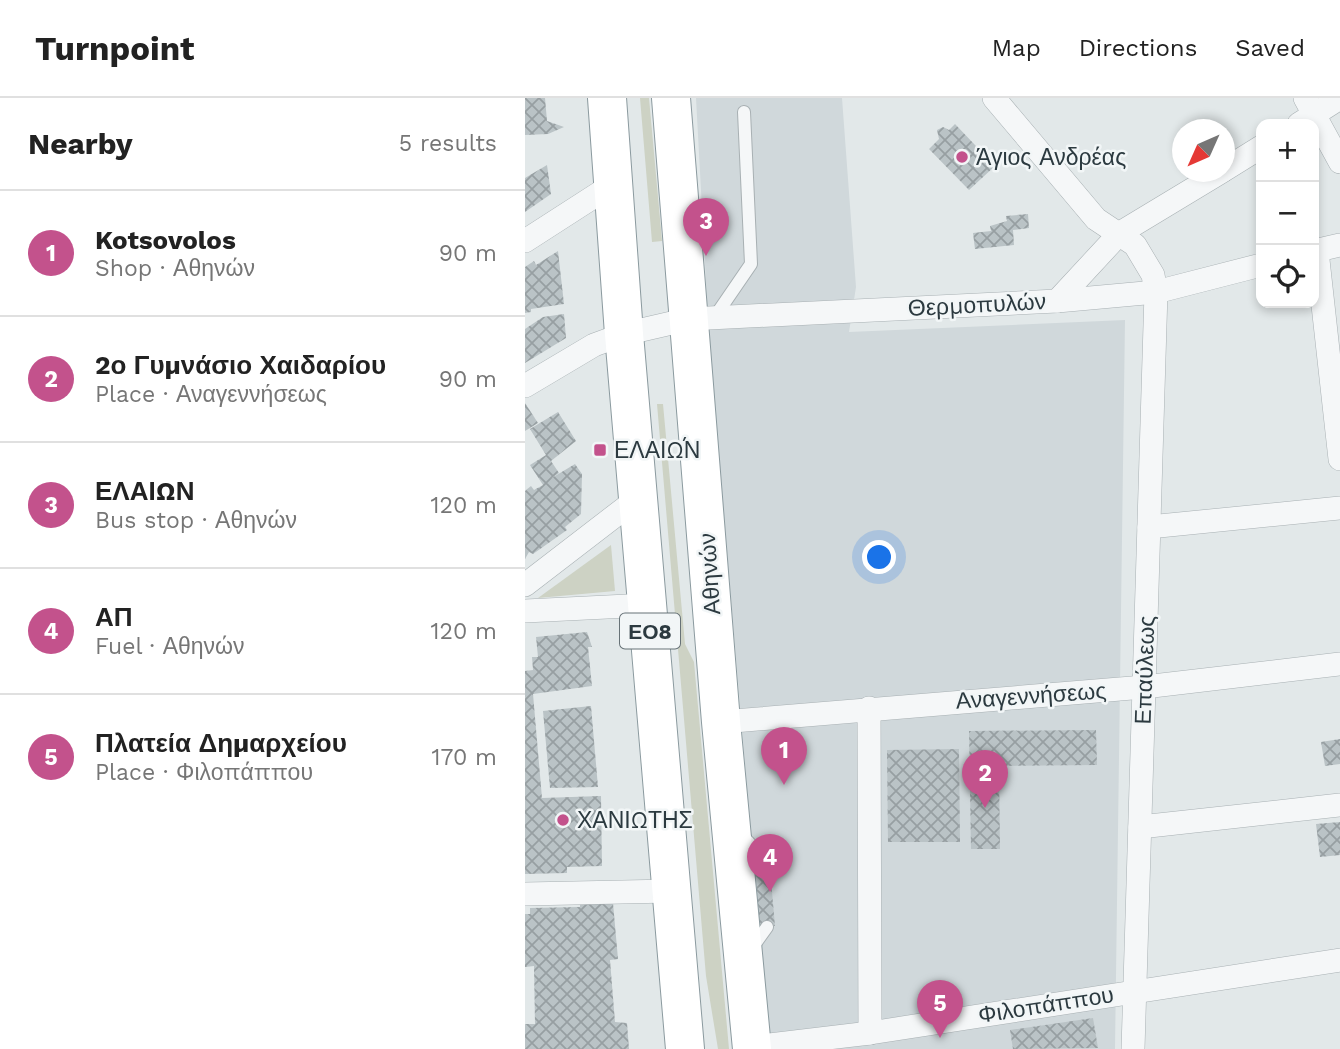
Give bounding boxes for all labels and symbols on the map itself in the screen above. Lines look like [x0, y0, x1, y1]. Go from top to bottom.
north arrow [1172, 119, 1235, 182]
place label: Άγιος Ανδρέας [976, 144, 1126, 171]
marker: Άγιος Ανδρέας [954, 149, 970, 165]
pin: 3 [683, 198, 729, 256]
street label: Θερμοπυλών [907, 288, 1047, 322]
place label: ΕΛΑΙΏΝ [614, 437, 700, 464]
marker: ΕΛΑΙΏΝ [592, 442, 608, 458]
street label: Αθηνών [694, 532, 726, 616]
your location [862, 540, 896, 574]
road number: ΕΟ8 [620, 614, 680, 648]
street label: Επαύλεως [1130, 615, 1160, 725]
street label: Αναγεννήσεως [955, 677, 1107, 715]
pin: 1 [761, 727, 807, 785]
pin: 2 [962, 750, 1008, 808]
place label: ΧΑΝΙΩΤΗΣ [577, 807, 693, 834]
marker: ΧΑΝΙΩΤΗΣ [555, 812, 571, 828]
pin: 4 [747, 834, 793, 892]
pin: 5 [917, 980, 963, 1038]
street label: Φιλοπάππου [976, 981, 1116, 1029]

